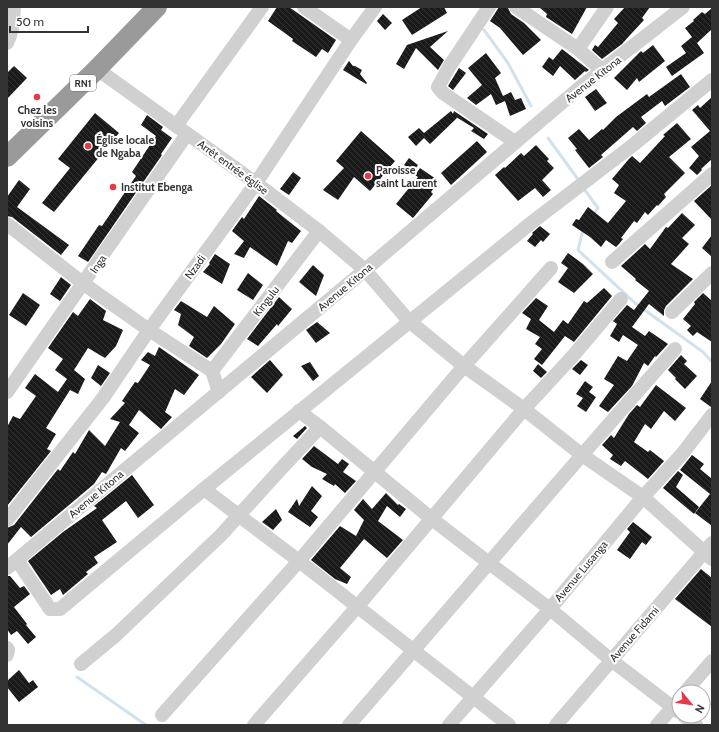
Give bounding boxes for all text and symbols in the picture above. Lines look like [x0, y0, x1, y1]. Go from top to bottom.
scale bar [10, 8, 88, 34]
text: 50 m [16, 14, 44, 29]
street label: Avenue Kitona [562, 52, 624, 105]
road number: RN1 [70, 75, 96, 91]
marker: Chez les voisins [32, 92, 42, 102]
place label: Chez les voisins [17, 103, 57, 130]
place label: Église locale de Ngaba [96, 133, 154, 160]
street label: Arrêt entrée église [195, 137, 271, 198]
marker: Église locale de Ngaba [83, 141, 93, 151]
place label: Paroisse saint Laurent [376, 163, 437, 190]
marker: Paroisse saint Laurent [363, 171, 373, 181]
place label: Institut Ebenga [121, 180, 193, 194]
marker: Institut Ebenga [108, 182, 118, 192]
street label: Inga [87, 251, 110, 276]
street label: Nzadi [182, 252, 208, 282]
street label: Avenue Kitona [315, 260, 376, 314]
street label: Kingulu [250, 283, 282, 319]
street label: Avenue Kitona [66, 467, 127, 521]
street label: Avenue Lusanga [551, 537, 611, 604]
street label: Avenue Fidami [606, 603, 662, 665]
north arrow [671, 684, 711, 724]
text: N [692, 702, 708, 716]

